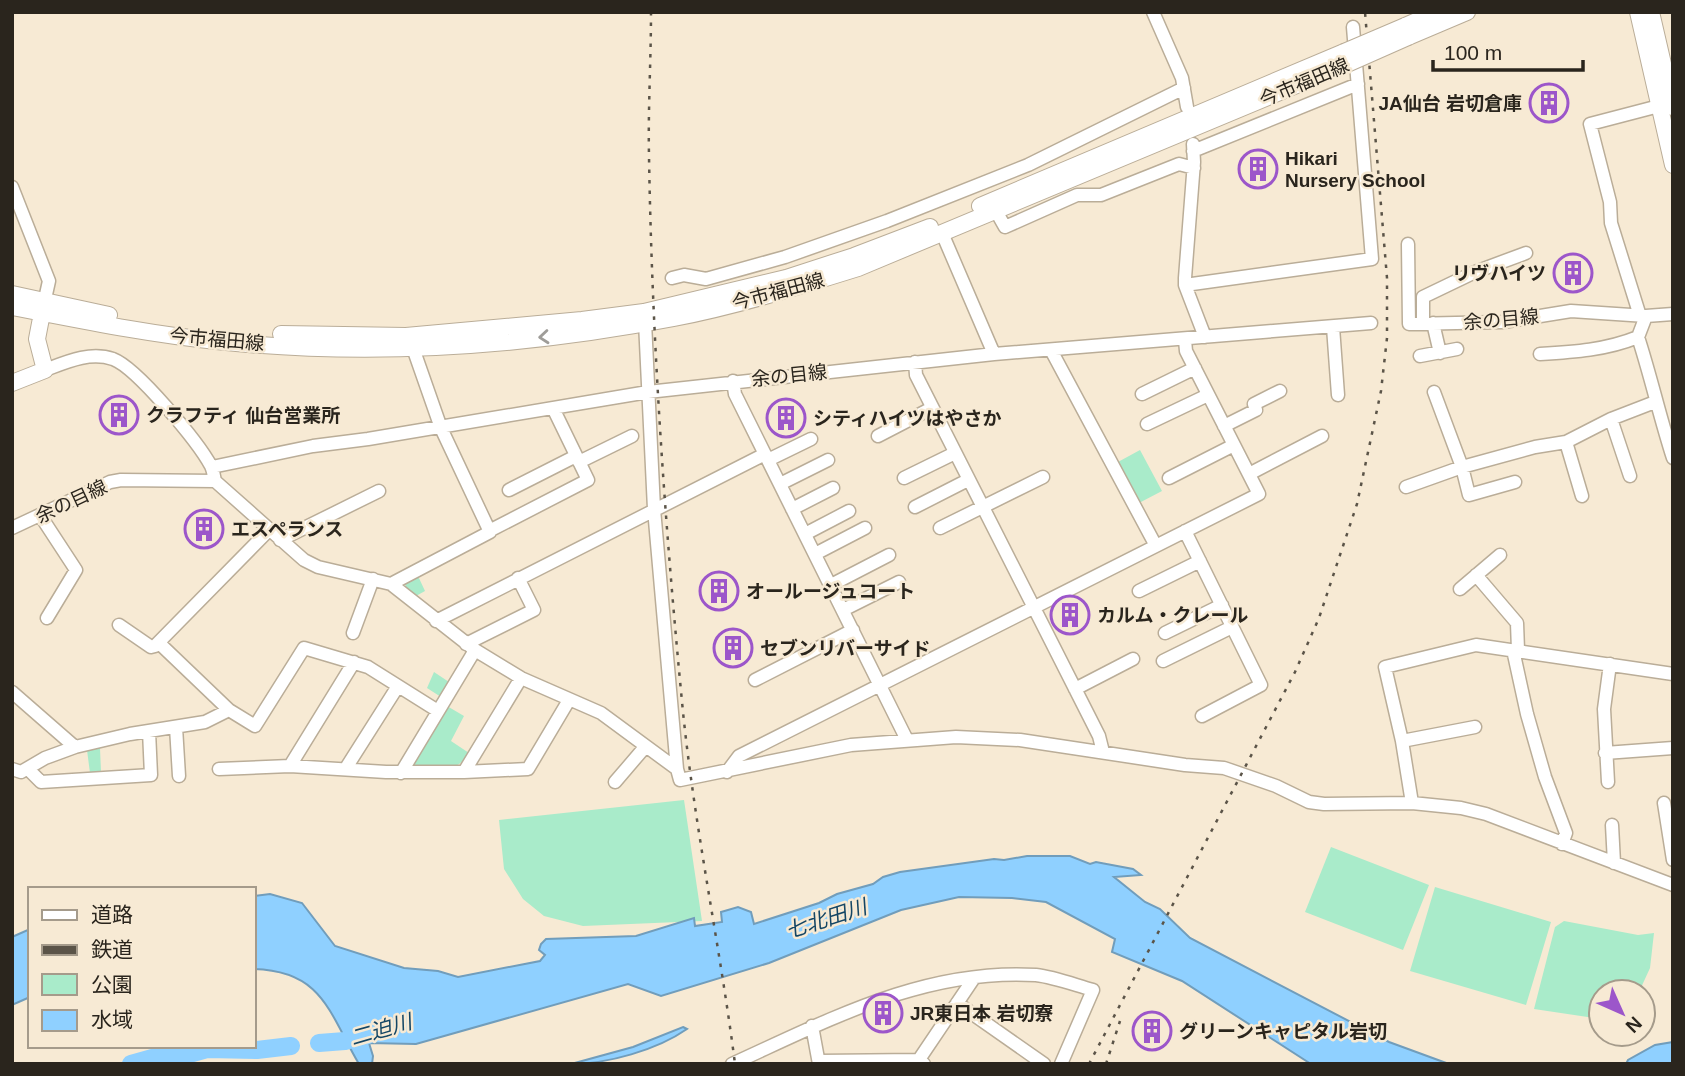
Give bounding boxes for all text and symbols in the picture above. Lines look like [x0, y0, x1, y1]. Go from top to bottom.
scale bar [1433, 28, 1584, 72]
text: 100 m [1444, 41, 1502, 64]
street label: 今市福田線 [1256, 54, 1352, 111]
building icon: JA仙台 岩切倉庫 [1528, 82, 1570, 124]
place label: JA仙台 岩切倉庫 [1378, 93, 1522, 114]
building icon: Hikari Nursery School [1237, 148, 1279, 190]
place label: Hikari Nursery School [1285, 148, 1425, 191]
building icon: リヴハイツ [1552, 252, 1594, 294]
place label: リヴハイツ [1451, 263, 1546, 284]
street label: 今市福田線 [730, 269, 827, 314]
street label: 余の目線 [1462, 306, 1540, 333]
street label: 今市福田線 [169, 325, 265, 354]
one-way arrow [539, 329, 550, 344]
street label: 余の目線 [750, 361, 828, 390]
building icon: クラフティ 仙台営業所 [98, 394, 140, 436]
building icon: シティハイツはやさか [765, 397, 807, 439]
place label: クラフティ 仙台営業所 [146, 405, 340, 426]
place label: シティハイツはやさか [813, 408, 1001, 429]
street label: 余の目線 [32, 476, 110, 527]
building icon: エスペランス [183, 508, 225, 550]
place label: エスペランス [231, 519, 343, 540]
building icon: オールージュコート [698, 570, 740, 612]
place label: オールージュコート [746, 581, 915, 602]
building icon: カルム・クレール [1049, 594, 1091, 636]
place label: カルム・クレール [1097, 605, 1249, 626]
building icon: セブンリバーサイド [712, 627, 754, 669]
place label: セブンリバーサイド [760, 638, 931, 659]
legend [28, 887, 256, 1048]
water label: 七北田川 [782, 894, 871, 942]
text: 道路 [91, 903, 133, 926]
text: 鉄道 [91, 938, 133, 961]
text: 公園 [91, 973, 133, 996]
north arrow [1587, 978, 1657, 1048]
building icon: JR東日本 岩切寮 [862, 992, 904, 1034]
place label: JR東日本 岩切寮 [910, 1003, 1054, 1024]
text: 水域 [91, 1008, 133, 1031]
water label: 二迫川 [347, 1009, 416, 1049]
building icon: グリーンキャピタル岩切 [1131, 1010, 1173, 1052]
text: N [1621, 1012, 1646, 1037]
place label: グリーンキャピタル岩切 [1179, 1021, 1387, 1042]

